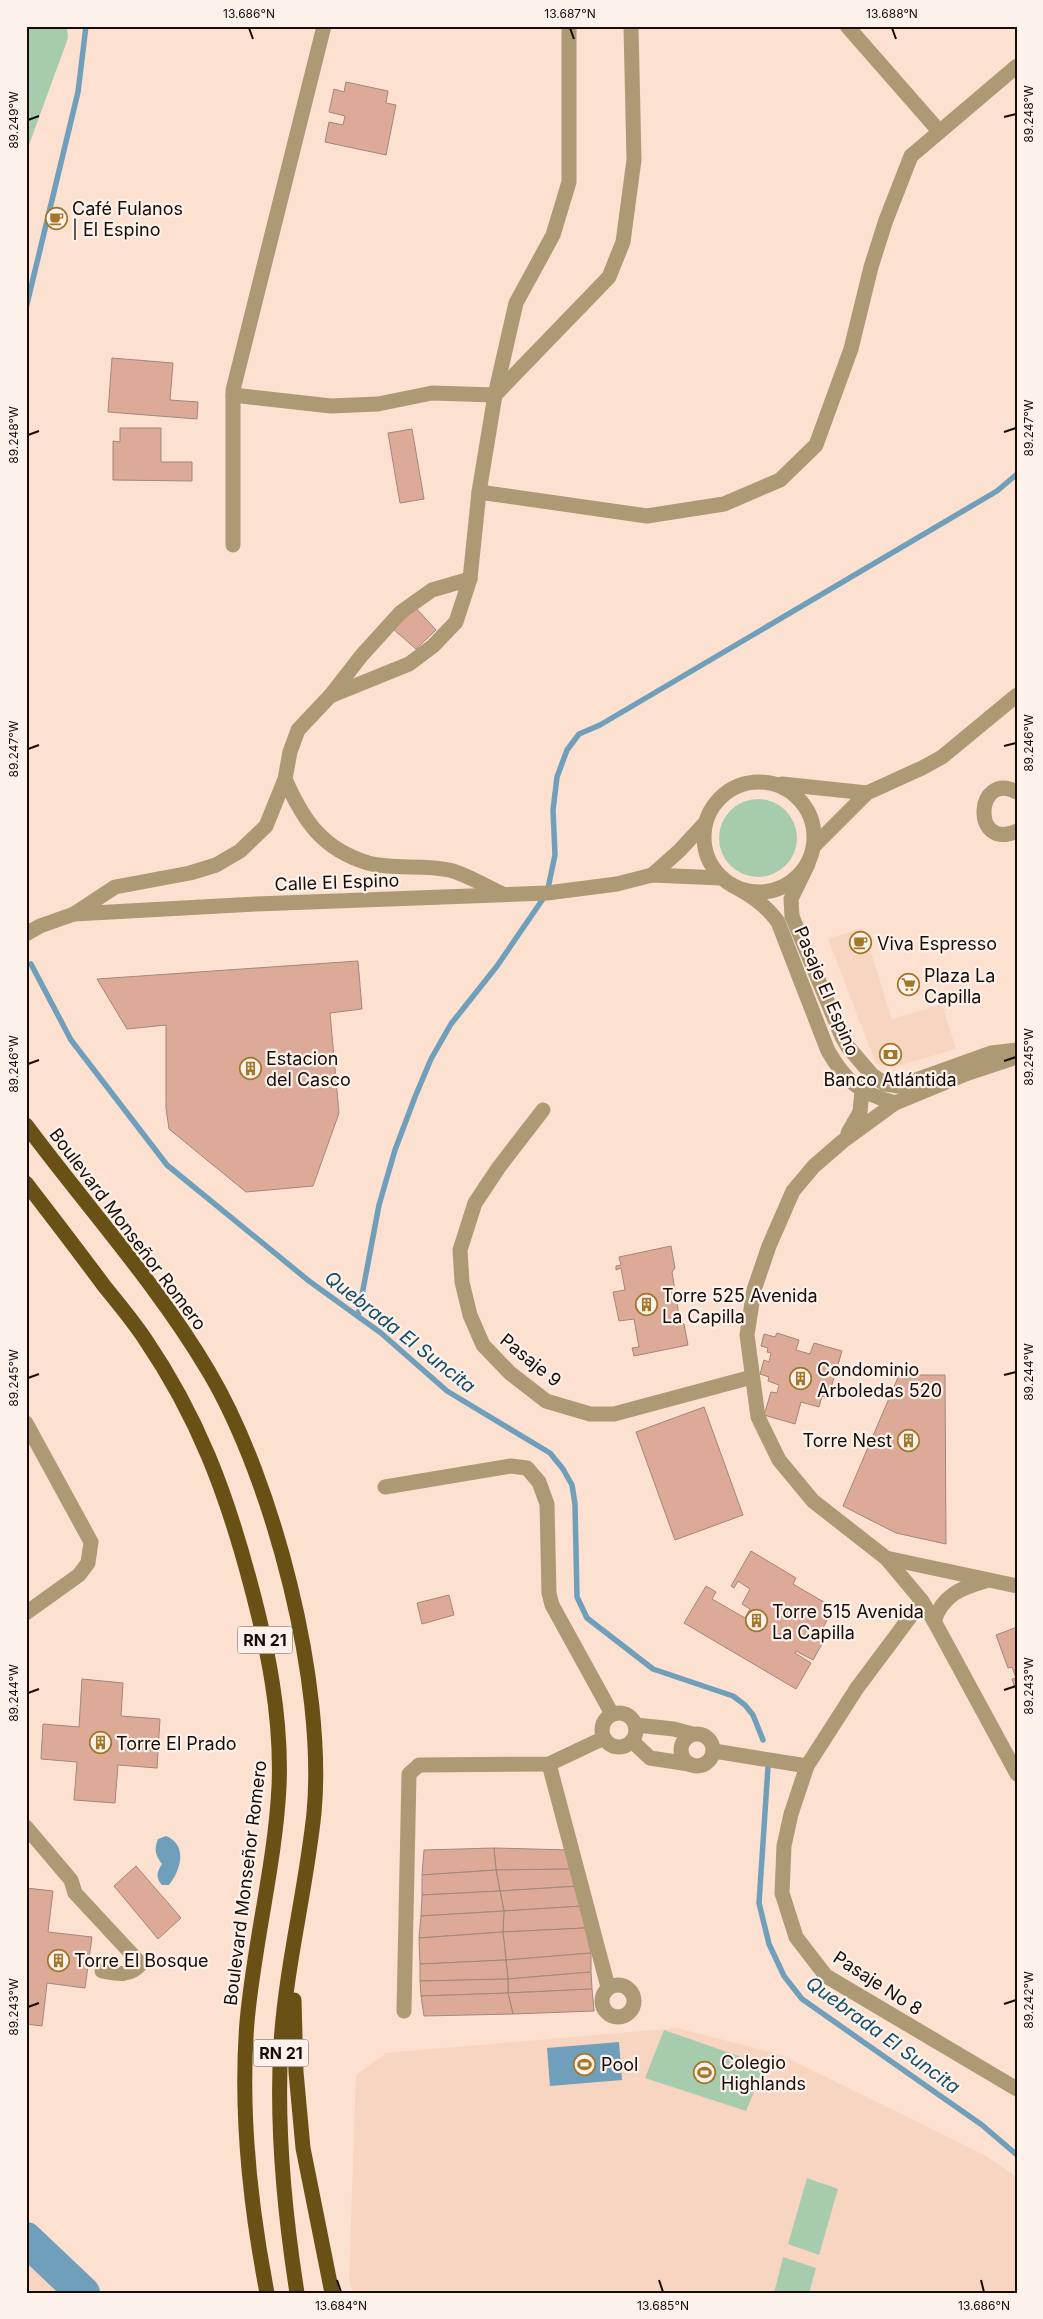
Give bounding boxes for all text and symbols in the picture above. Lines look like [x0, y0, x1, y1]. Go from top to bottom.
text: 13.686°N [223, 6, 275, 21]
text: 13.687°N [544, 6, 596, 21]
text: 13.688°N [866, 6, 918, 21]
text: 89.248°W [1021, 85, 1036, 143]
text: 89.249°W [6, 91, 21, 149]
place label: Café Fulanos | El Espino [72, 198, 183, 240]
cafe icon: Café Fulanos | El Espino [44, 206, 68, 230]
text: 89.247°W [1021, 399, 1036, 456]
text: 89.248°W [6, 406, 21, 464]
text: 89.246°W [1021, 714, 1036, 772]
text: 89.247°W [6, 720, 21, 777]
street label: Calle El Espino [274, 869, 400, 895]
street label: Pasaje El Espino [790, 923, 864, 1059]
cafe icon: Viva Espresso [849, 931, 873, 955]
place label: Viva Espresso [877, 933, 997, 954]
place label: Plaza La Capilla [924, 965, 995, 1007]
supermarket icon: Plaza La Capilla [896, 973, 920, 997]
text: 89.245°W [1021, 1028, 1036, 1086]
text: 89.246°W [6, 1035, 21, 1093]
bank icon: Banco Atlántida [878, 1042, 902, 1066]
place label: Estacion del Casco [266, 1048, 351, 1090]
building icon: Estacion del Casco [238, 1056, 262, 1080]
place label: Banco Atlántida [823, 1069, 957, 1090]
street label: Boulevard Monseñor Romero [45, 1124, 211, 1334]
water label: Quebrada El Suncita [320, 1266, 480, 1398]
place label: Torre 525 Avenida La Capilla [662, 1285, 818, 1327]
building icon: Torre 525 Avenida La Capilla [634, 1293, 658, 1317]
street label: Pasaje 9 [496, 1329, 566, 1391]
text: 89.244°W [1021, 1343, 1036, 1401]
text: 89.245°W [6, 1349, 21, 1407]
place label: Condominio Arboledas 520 [817, 1359, 942, 1401]
building icon: Condominio Arboledas 520 [789, 1367, 813, 1391]
building icon: Torre Nest [896, 1428, 920, 1452]
place label: Torre Nest [802, 1430, 892, 1451]
place label: Torre 515 Avenida La Capilla [772, 1601, 924, 1643]
building icon: Torre 515 Avenida La Capilla [744, 1609, 768, 1633]
road number: RN 21 [238, 1626, 292, 1654]
text: 89.243°W [1021, 1657, 1036, 1715]
text: 89.244°W [6, 1664, 21, 1722]
building icon: Torre El Prado [88, 1731, 112, 1755]
place label: Torre El Prado [116, 1733, 237, 1754]
street label: Boulevard Monseñor Romero [220, 1759, 270, 2007]
street label: Pasaje No 8 [830, 1947, 926, 2019]
building icon: Torre El Bosque [46, 1948, 70, 1972]
place label: Torre El Bosque [74, 1950, 209, 1971]
water label: Quebrada El Suncita [802, 1971, 965, 2099]
text: 89.242°W [1021, 1971, 1036, 2029]
text: 89.243°W [6, 1978, 21, 2036]
road number: RN 21 [254, 2040, 308, 2066]
sports icon: Pool [573, 2052, 597, 2076]
place label: Colegio Highlands [721, 2052, 806, 2094]
place label: Pool [601, 2054, 638, 2075]
sports icon: Colegio Highlands [693, 2060, 717, 2084]
text: 13.684°N [315, 2298, 367, 2313]
text: 13.685°N [637, 2298, 689, 2313]
text: 13.686°N [958, 2298, 1010, 2313]

